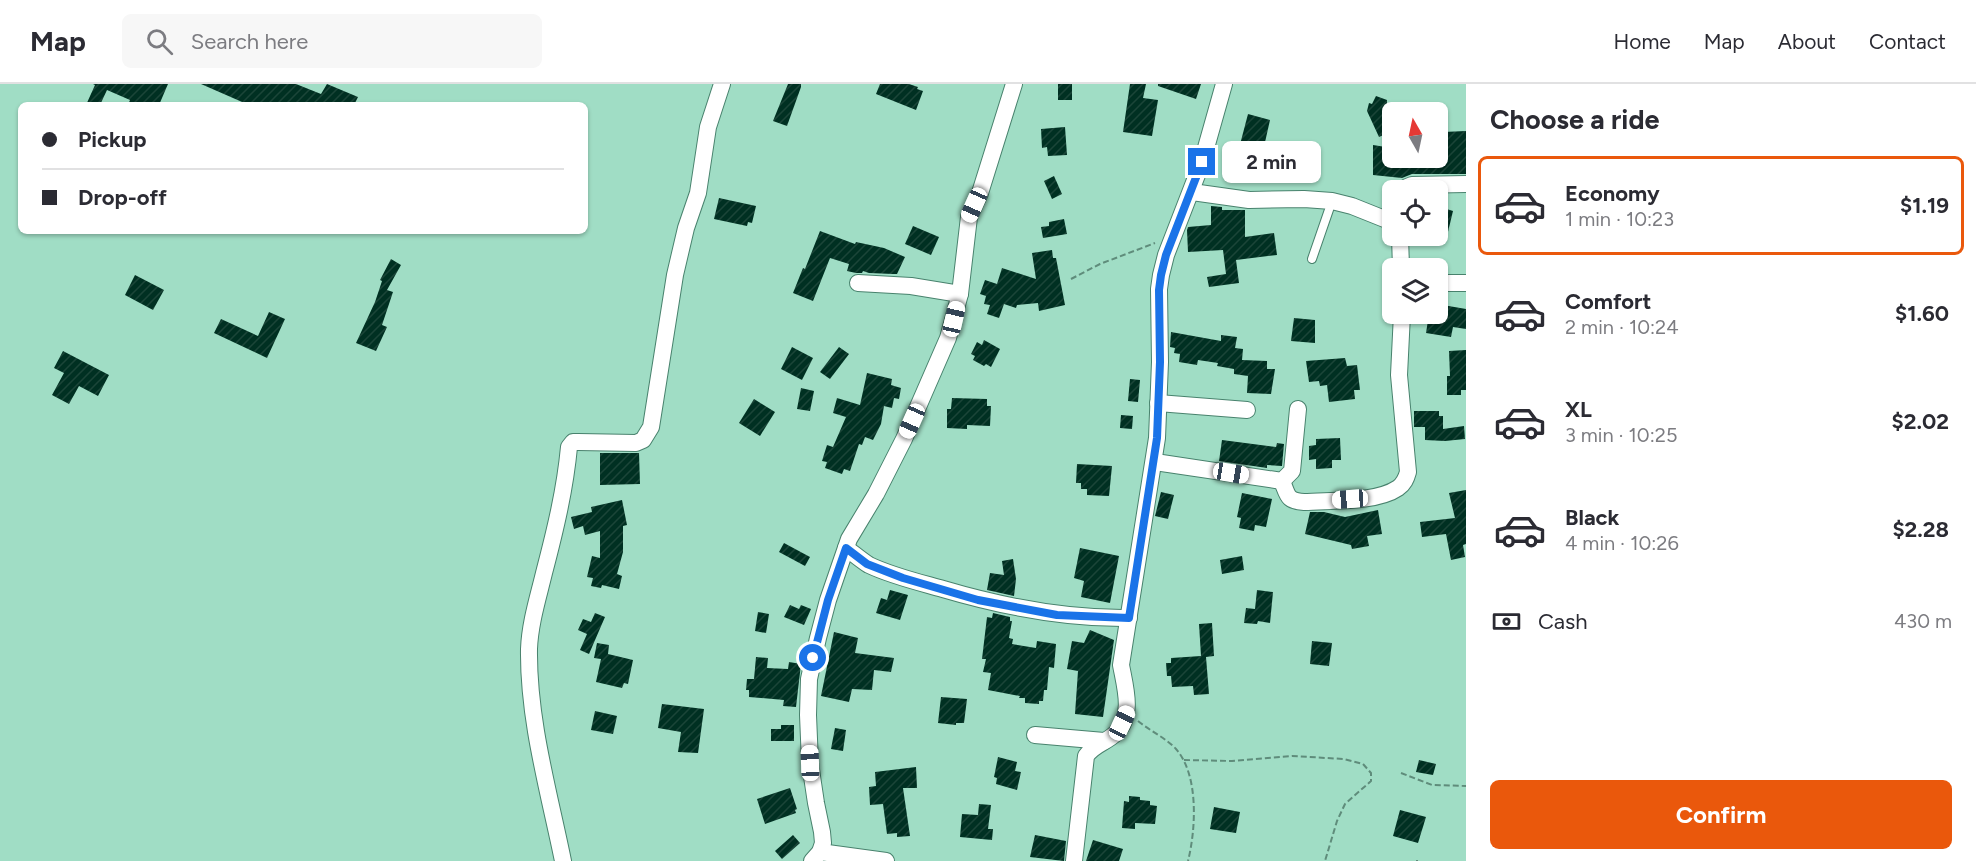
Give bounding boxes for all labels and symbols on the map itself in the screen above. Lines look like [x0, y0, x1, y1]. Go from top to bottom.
north arrow [1382, 102, 1448, 168]
callout: 2 min [1223, 141, 1322, 183]
route end [1188, 148, 1215, 175]
car [958, 185, 990, 225]
car [941, 299, 967, 339]
car [896, 401, 928, 441]
car [1212, 461, 1250, 485]
car [1331, 489, 1369, 509]
route start [799, 644, 826, 671]
car [1106, 703, 1138, 743]
car [800, 745, 820, 781]

